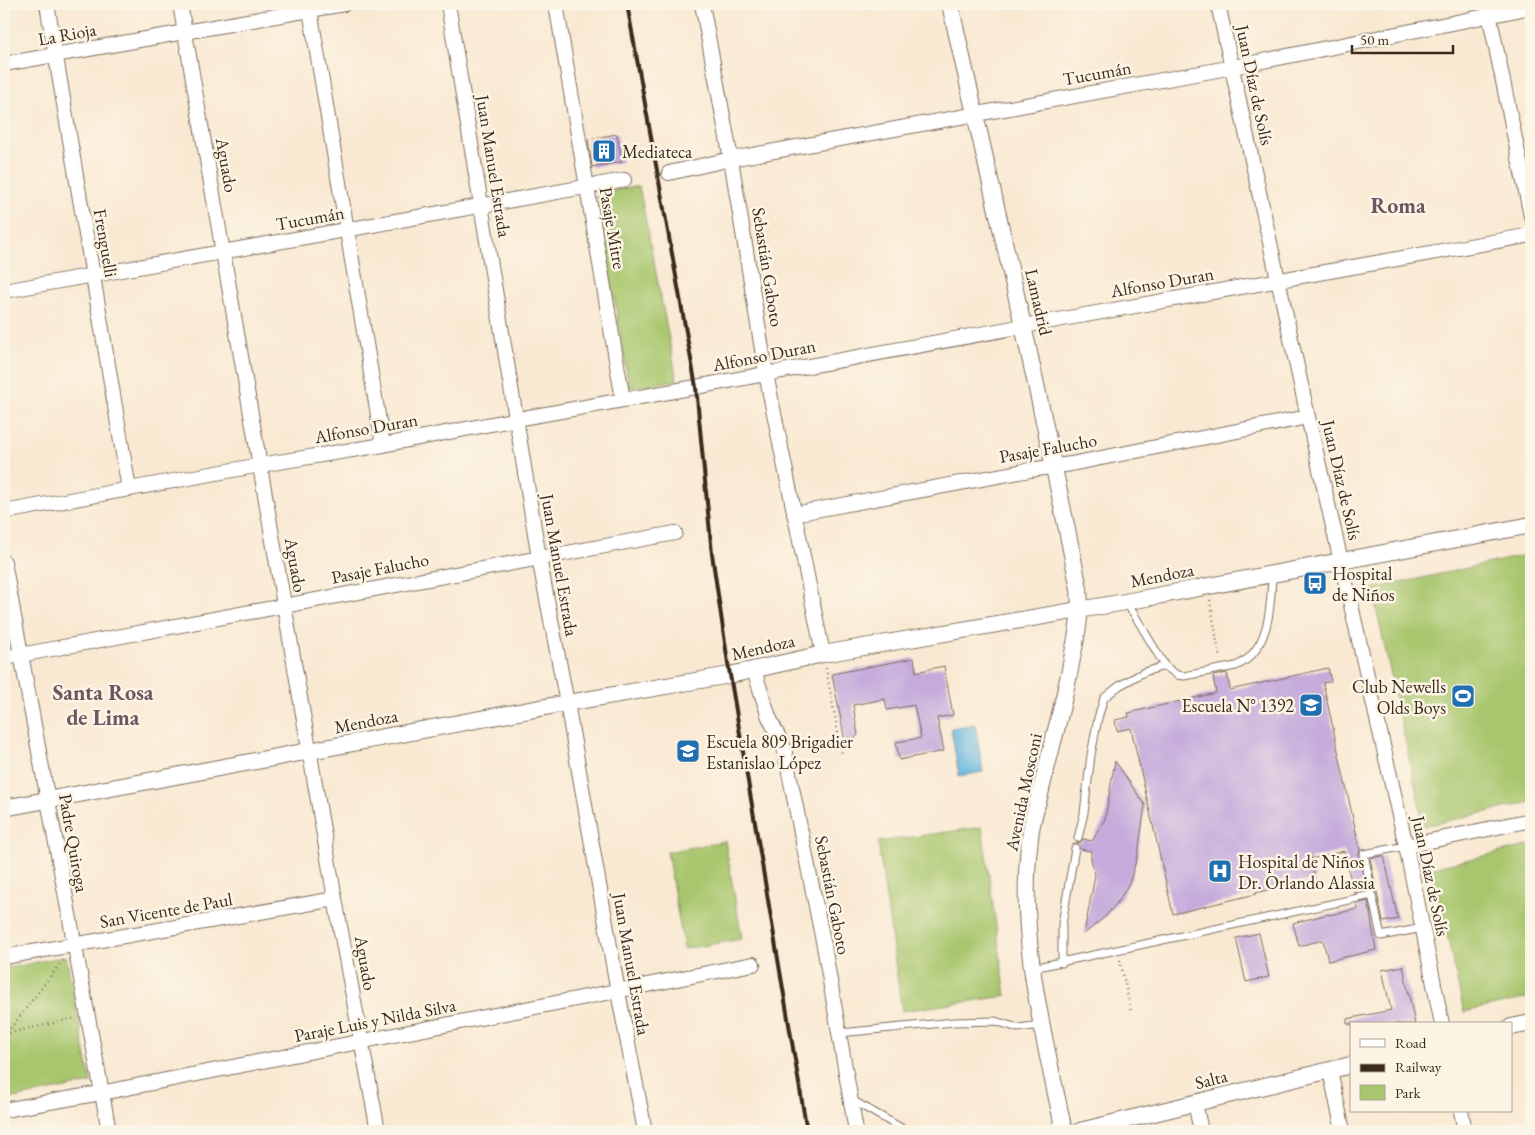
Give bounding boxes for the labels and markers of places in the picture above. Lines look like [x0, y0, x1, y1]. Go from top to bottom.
building icon: Mediateca [591, 138, 617, 164]
place label: Mediateca [622, 140, 693, 163]
place label: Hospital de Niños [1332, 562, 1395, 606]
bus stop icon: Hospital de Niños [1302, 570, 1328, 596]
place label: Club Newells Olds Boys [1352, 675, 1446, 719]
sports icon: Club Newells Olds Boys [1450, 683, 1476, 709]
school or university icon: Escuela N° 1392 [1298, 692, 1324, 718]
place label: Escuela N° 1392 [1181, 694, 1294, 717]
place label: Escuela 809 Brigadier Estanislao López [706, 730, 853, 774]
school or university icon: Escuela 809 Brigadier Estanislao López [675, 738, 701, 764]
place label: Hospital de Niños Dr. Orlando Alassia [1238, 850, 1376, 894]
hospital icon: Hospital de Niños Dr. Orlando Alassia [1207, 858, 1233, 884]

